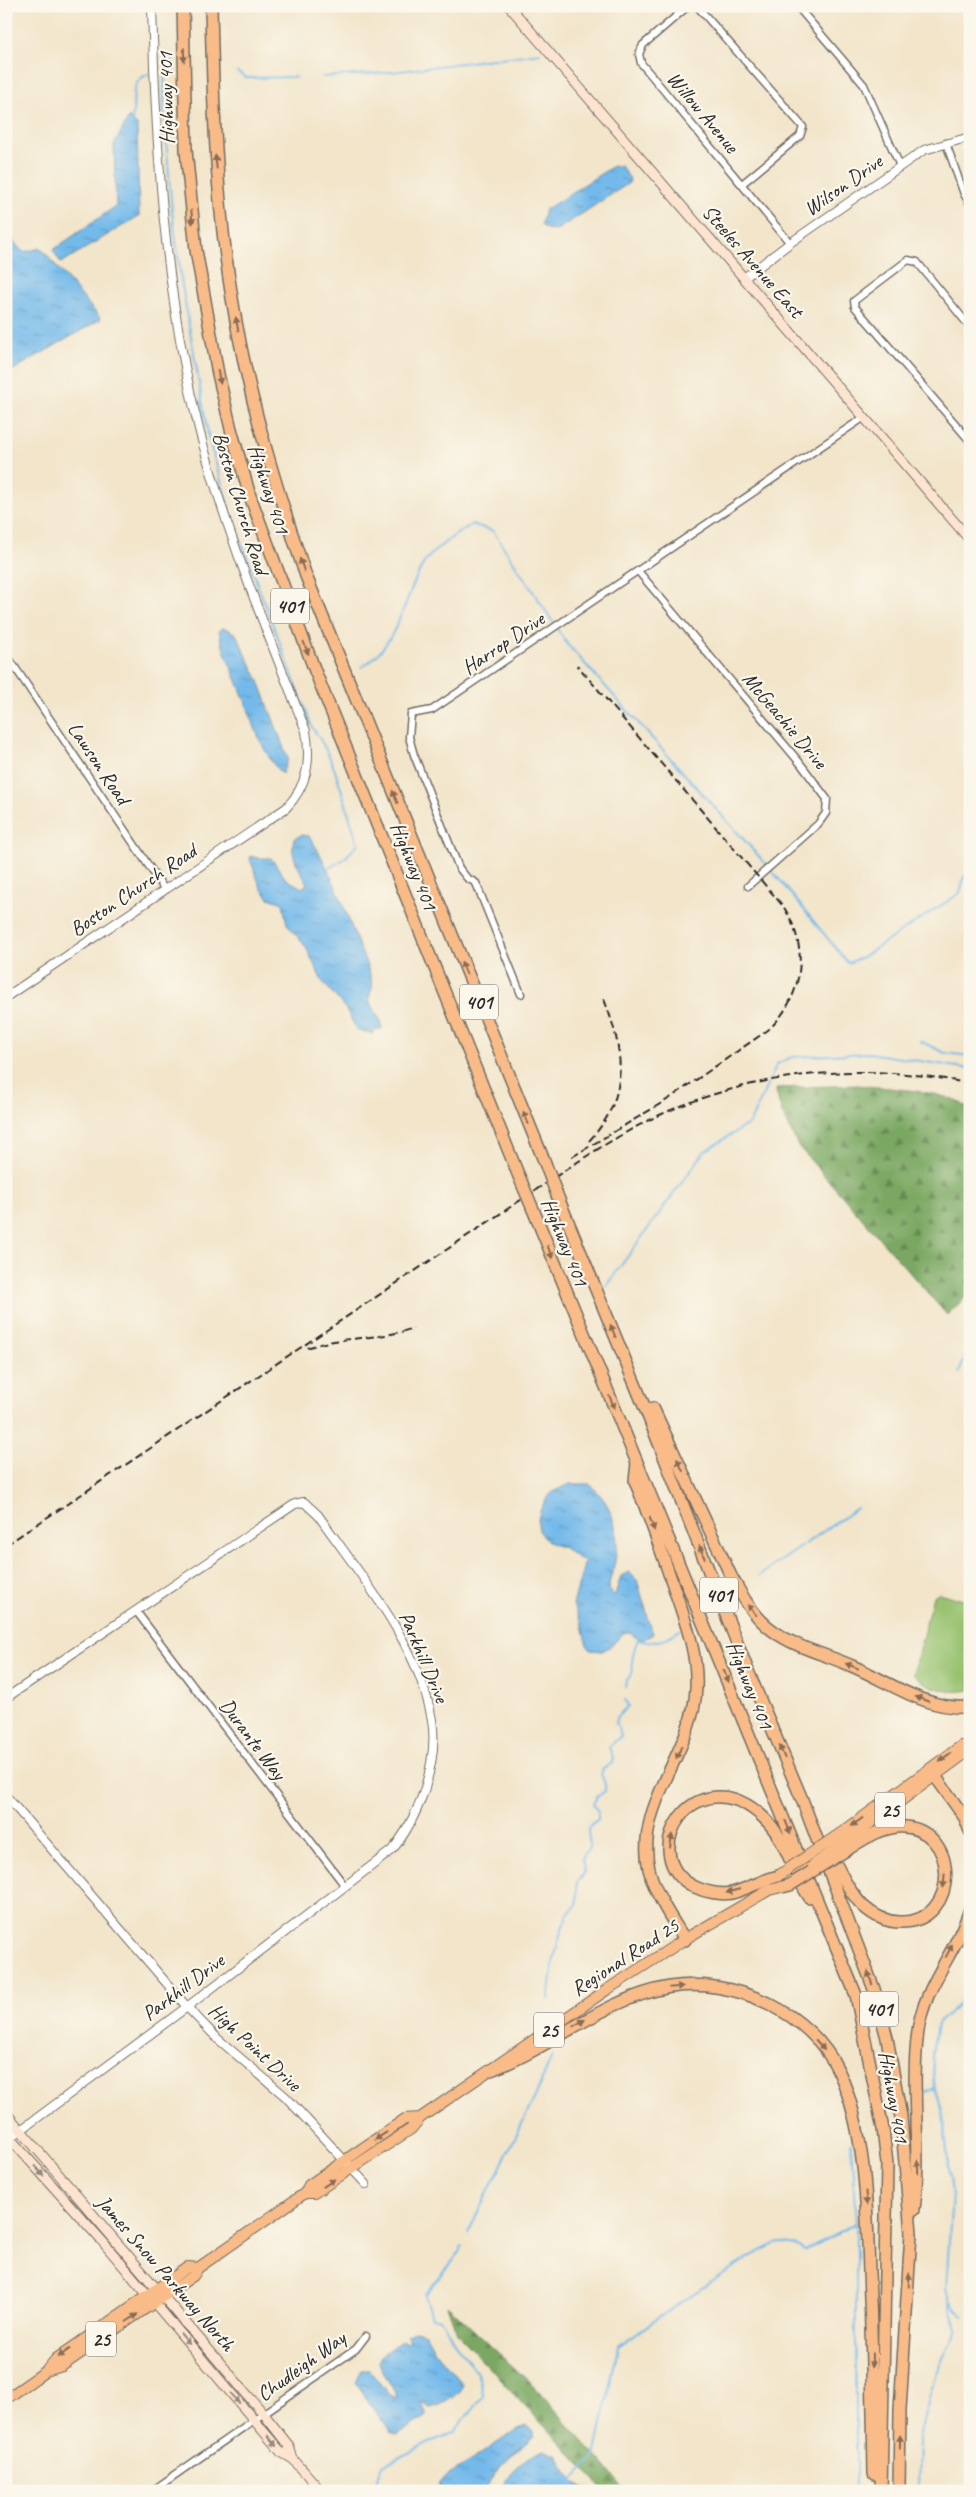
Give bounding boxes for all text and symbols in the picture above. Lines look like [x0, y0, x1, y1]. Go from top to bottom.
one-way arrow [180, 47, 188, 63]
street label: Highway 401 [152, 50, 180, 145]
street label: Willow Avenue [661, 66, 745, 159]
street label: Wilson Drive [799, 147, 889, 221]
one-way arrow [212, 154, 220, 170]
street label: Steeles Avenue East [697, 199, 811, 324]
one-way arrow [188, 209, 196, 225]
one-way arrow [232, 315, 240, 331]
one-way arrow [215, 370, 223, 385]
street label: Boston Church Road [207, 429, 276, 581]
street label: Highway 401 [242, 441, 296, 539]
one-way arrow [298, 557, 305, 572]
road number: 401 [271, 588, 309, 624]
street label: Harrop Drive [457, 605, 551, 680]
one-way arrow [303, 641, 310, 656]
street label: McGeachie Drive [737, 666, 834, 775]
street label: Lawson Road [62, 717, 138, 812]
one-way arrow [390, 790, 398, 804]
street label: Highway 401 [385, 818, 444, 915]
street label: Boston Church Road [65, 836, 204, 942]
one-way arrow [460, 960, 468, 975]
road number: 401 [460, 984, 498, 1020]
one-way arrow [522, 1111, 530, 1125]
street label: Highway 401 [536, 1194, 595, 1291]
one-way arrow [546, 1245, 554, 1259]
one-way arrow [609, 1324, 617, 1338]
one-way arrow [608, 1395, 616, 1409]
one-way arrow [676, 1458, 684, 1472]
one-way arrow [648, 1517, 656, 1532]
one-way arrow [698, 1545, 705, 1560]
road number: 401 [700, 1578, 738, 1612]
one-way arrow [747, 1604, 758, 1617]
street label: Parkhill Drive [393, 1608, 456, 1708]
street label: Highway 401 [721, 1637, 780, 1734]
one-way arrow [844, 1662, 859, 1670]
one-way arrow [723, 1669, 731, 1683]
street label: Durante Way [214, 1693, 293, 1786]
one-way arrow [914, 1695, 929, 1703]
one-way arrow [778, 1744, 786, 1759]
one-way arrow [675, 1745, 683, 1759]
one-way arrow [938, 1752, 952, 1762]
road number: 25 [875, 1792, 905, 1828]
one-way arrow [851, 1816, 864, 1827]
one-way arrow [784, 1820, 792, 1835]
one-way arrow [667, 1833, 675, 1849]
one-way arrow [940, 1873, 948, 1889]
one-way arrow [726, 1887, 741, 1895]
street label: Regional Road 25 [566, 1912, 685, 2001]
one-way arrow [945, 1944, 953, 1958]
street label: Parkhill Drive [137, 1946, 231, 2026]
one-way arrow [866, 1971, 873, 1986]
one-way arrow [668, 1983, 684, 1991]
road number: 401 [860, 1992, 898, 2026]
street label: High Point Drive [203, 1997, 308, 2097]
road number: 25 [534, 2012, 564, 2048]
one-way arrow [573, 2018, 586, 2027]
one-way arrow [814, 2039, 825, 2051]
street label: Highway 401 [873, 2049, 915, 2146]
one-way arrow [374, 2131, 388, 2141]
one-way arrow [914, 2159, 922, 2175]
one-way arrow [33, 2164, 44, 2177]
one-way arrow [322, 2178, 336, 2188]
street label: James Snow Parkway North [90, 2189, 242, 2358]
one-way arrow [862, 2190, 870, 2206]
one-way arrow [905, 2272, 913, 2288]
one-way arrow [125, 2313, 139, 2323]
road number: 25 [86, 2322, 116, 2356]
street label: Chudleigh Way [251, 2324, 352, 2407]
one-way arrow [179, 2333, 190, 2346]
one-way arrow [58, 2348, 71, 2358]
one-way arrow [868, 2353, 876, 2369]
one-way arrow [229, 2391, 240, 2404]
one-way arrow [896, 2434, 904, 2450]
one-way arrow [266, 2435, 277, 2447]

